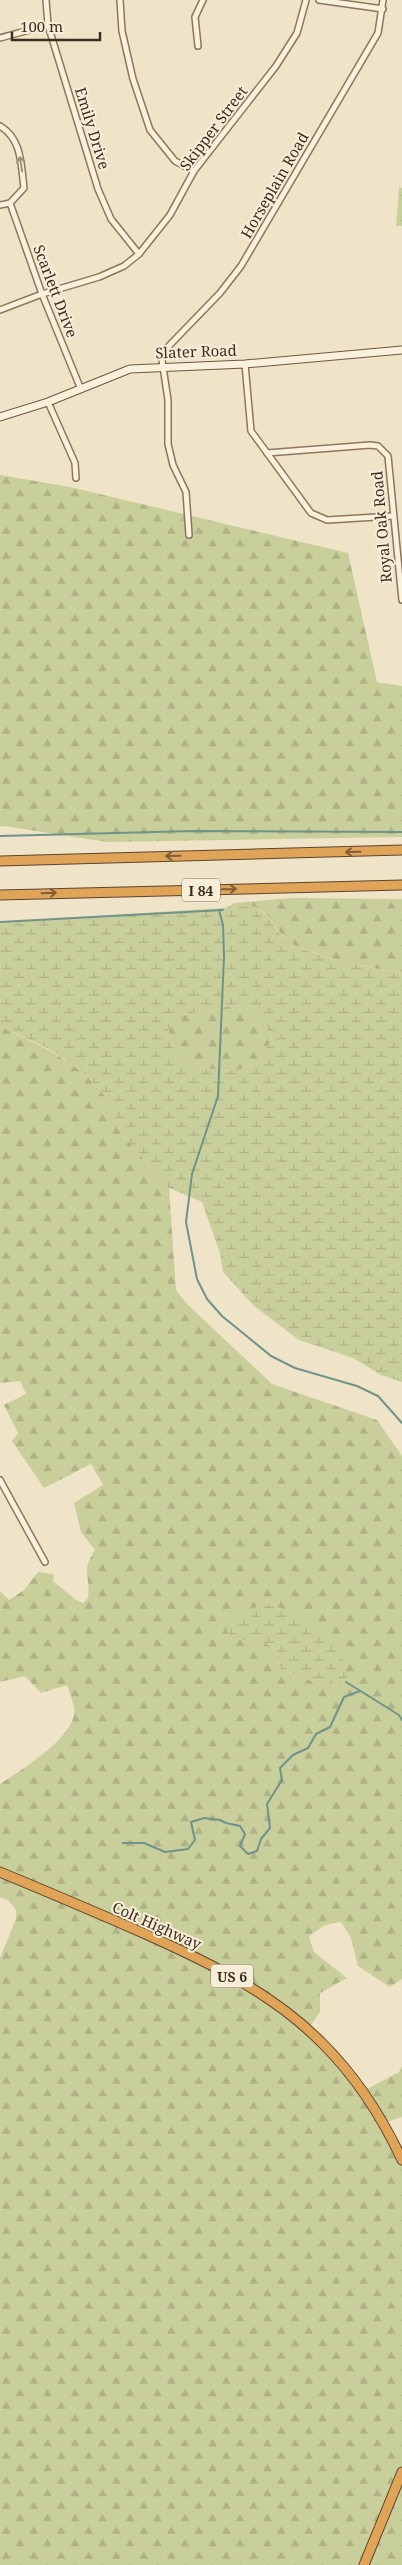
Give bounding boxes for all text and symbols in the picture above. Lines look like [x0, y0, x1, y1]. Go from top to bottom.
scale bar [12, 10, 100, 42]
text: 100 m [20, 16, 63, 36]
street label: Skipper Street [175, 82, 251, 174]
street label: Emily Drive [71, 85, 115, 171]
street label: Horseplain Road [236, 128, 312, 242]
one-way arrow [15, 156, 25, 172]
street label: Scarlett Drive [29, 242, 83, 340]
street label: Slater Road [155, 340, 237, 362]
street label: Royal Oak Road [366, 470, 396, 584]
one-way arrow [346, 847, 362, 856]
one-way arrow [166, 851, 182, 861]
road number: I 84 [182, 878, 220, 902]
one-way arrow [220, 884, 236, 894]
one-way arrow [40, 888, 56, 898]
street label: Colt Highway [109, 1896, 205, 1954]
road number: US 6 [211, 1964, 253, 1988]

